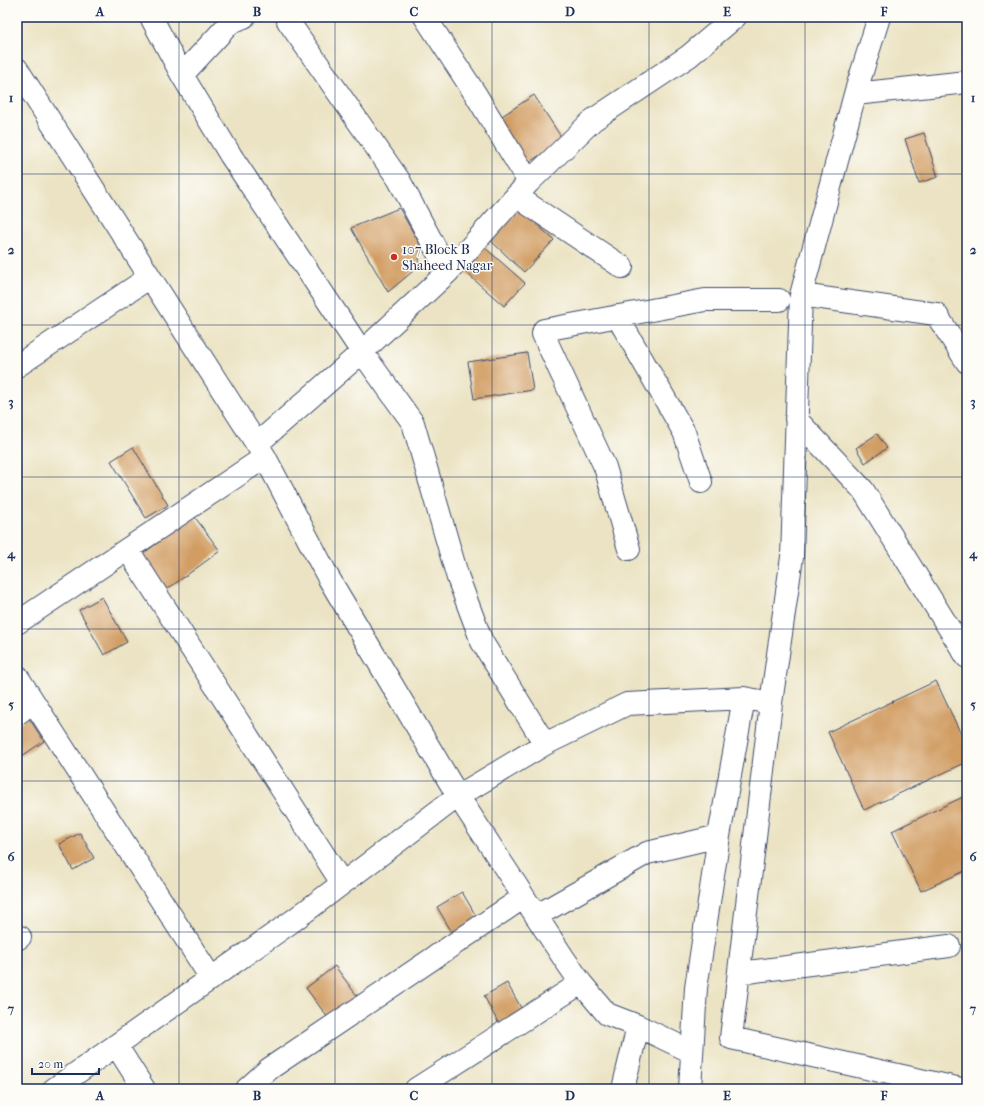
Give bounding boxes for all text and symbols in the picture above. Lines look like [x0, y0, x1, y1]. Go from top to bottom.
text: A [95, 4, 105, 19]
text: B [253, 4, 262, 19]
text: C [410, 4, 419, 19]
text: D [565, 4, 575, 19]
text: E [723, 4, 731, 19]
text: F [880, 4, 888, 19]
text: 1 [9, 90, 14, 105]
text: 1 [971, 90, 976, 105]
place label: 107 Block B Shaheed Nagar [402, 241, 493, 274]
text: 2 [8, 242, 15, 257]
text: 2 [970, 242, 977, 257]
marker: 107 Block B Shaheed Nagar [389, 252, 399, 262]
text: 3 [8, 394, 14, 410]
text: 3 [970, 394, 976, 410]
text: 4 [6, 546, 16, 562]
text: 4 [968, 546, 978, 562]
text: 5 [8, 697, 14, 712]
text: 5 [970, 697, 976, 712]
text: 6 [7, 849, 15, 864]
text: 6 [969, 849, 977, 864]
text: 7 [7, 1001, 15, 1016]
text: 7 [969, 1001, 977, 1016]
scale bar [32, 1050, 99, 1076]
text: 20 m [38, 1057, 63, 1071]
text: A [95, 1088, 105, 1103]
text: B [253, 1088, 262, 1103]
text: C [410, 1088, 419, 1103]
text: D [565, 1088, 575, 1103]
text: E [723, 1088, 731, 1103]
text: F [880, 1088, 888, 1103]

